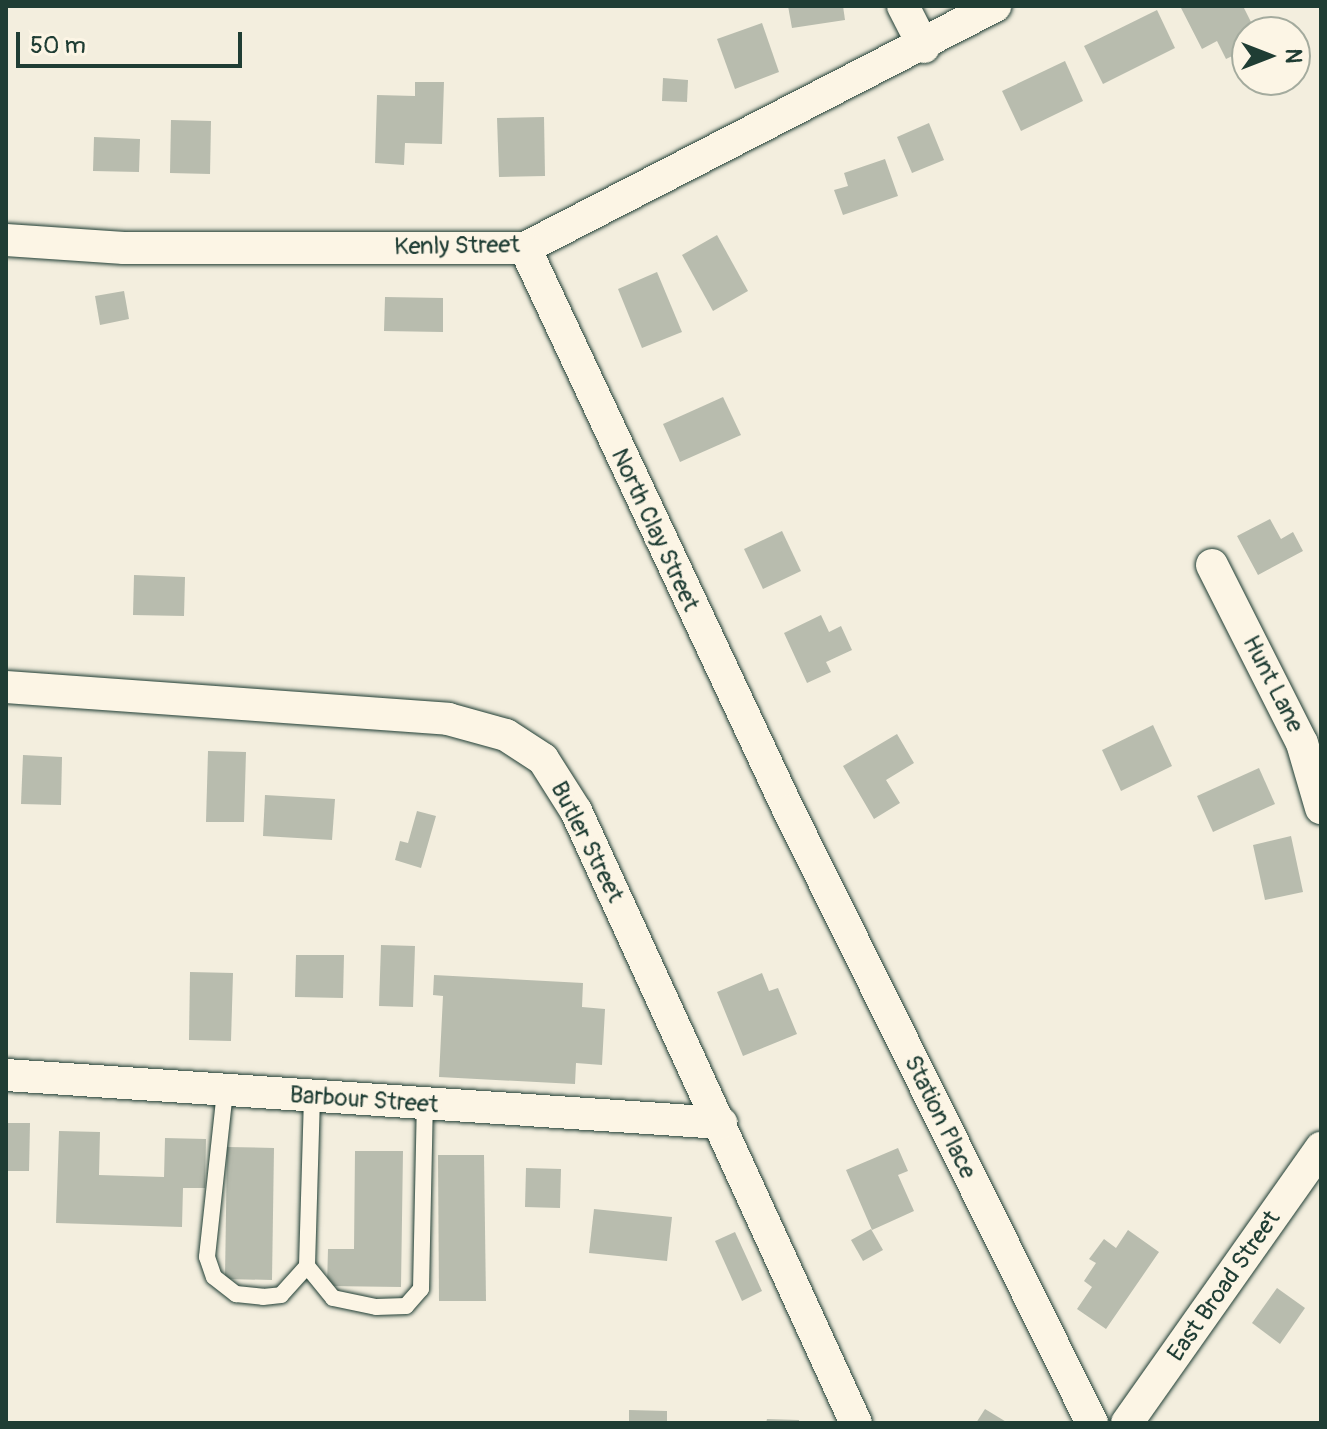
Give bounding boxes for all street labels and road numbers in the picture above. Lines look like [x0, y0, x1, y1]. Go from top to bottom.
street label: Kenly Street [394, 231, 520, 261]
street label: North Clay Street [605, 444, 705, 616]
street label: Hunt Lane [1236, 631, 1310, 737]
street label: Butler Street [544, 777, 630, 907]
street label: Station Place [898, 1051, 982, 1183]
street label: Barbour Street [289, 1080, 439, 1120]
street label: East Broad Street [1161, 1205, 1287, 1367]

